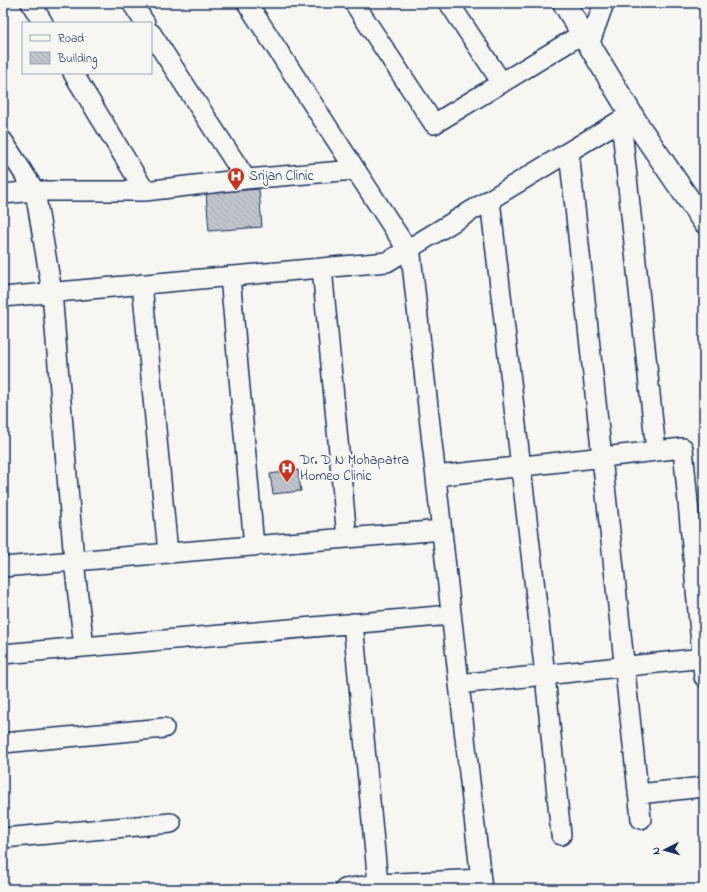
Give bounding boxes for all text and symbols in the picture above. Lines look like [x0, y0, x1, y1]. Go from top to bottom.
legend [22, 22, 152, 74]
text: Road [58, 30, 84, 48]
text: Building [57, 50, 97, 69]
hospital icon: Srijan Clinic [226, 166, 246, 191]
place label: Srijan Clinic [249, 166, 315, 187]
place label: Dr. D N Mohapatra Homeo Clinic [299, 450, 409, 487]
hospital icon: Dr. D N Mohapatra Homeo Clinic [277, 458, 297, 483]
north arrow [645, 830, 685, 870]
text: N [648, 846, 664, 855]

